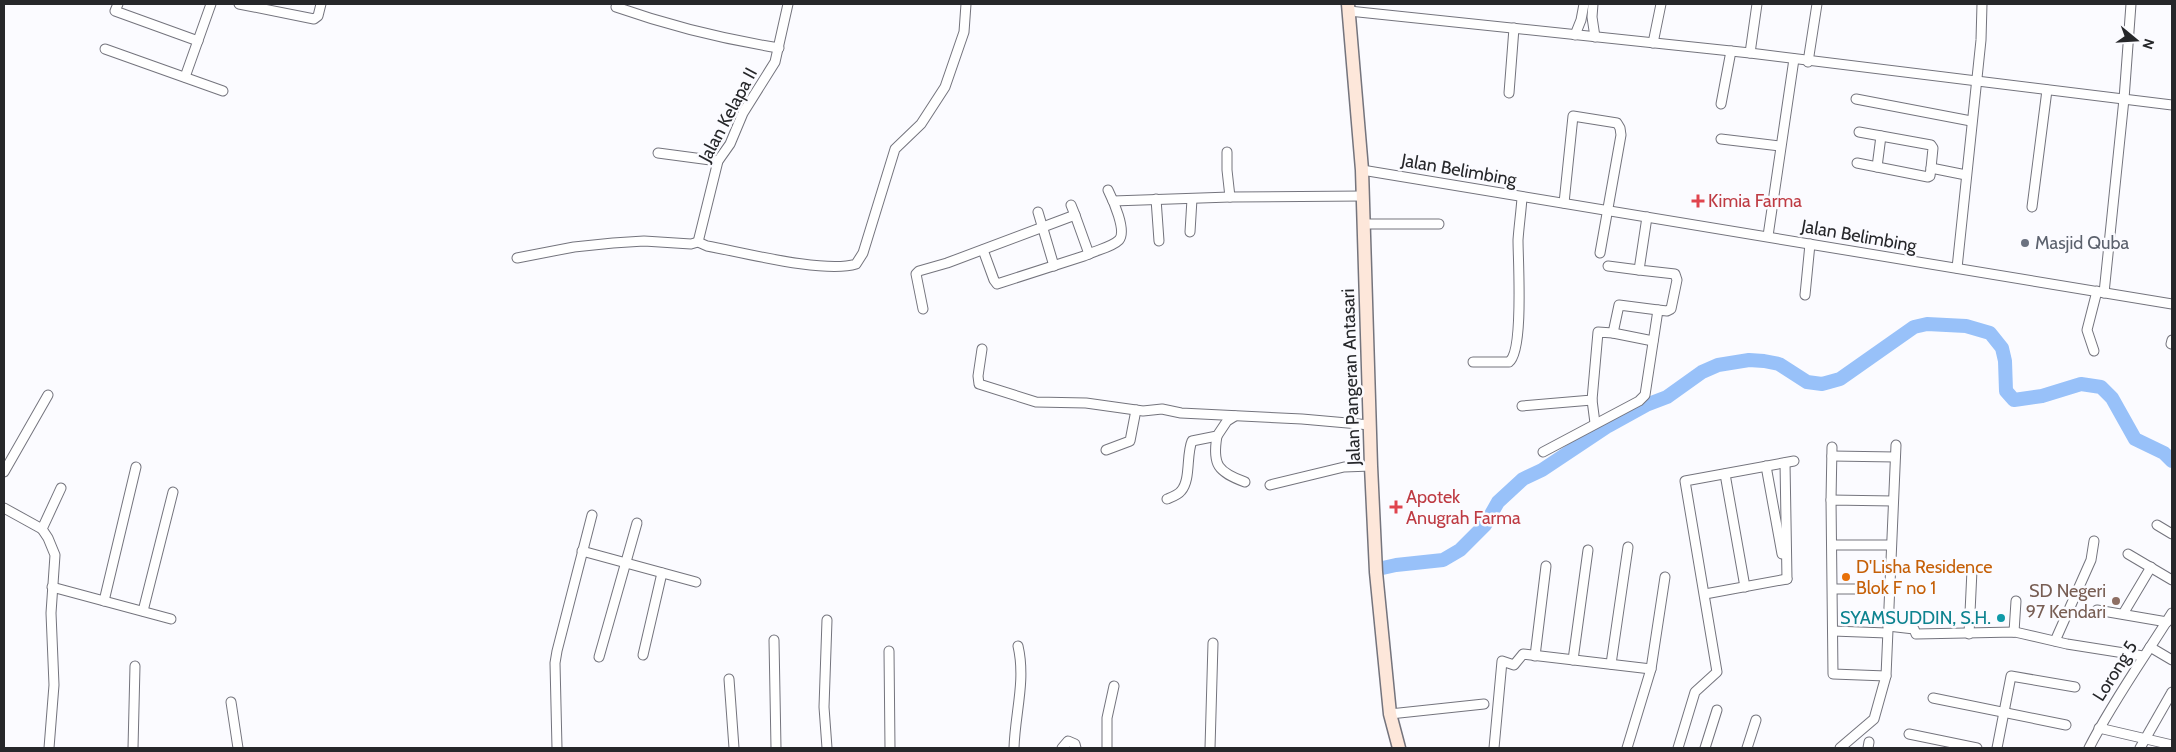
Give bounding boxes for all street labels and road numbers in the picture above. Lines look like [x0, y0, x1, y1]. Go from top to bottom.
street label: Jalan Kelapa II [693, 64, 762, 167]
street label: Jalan Belimbing [1399, 149, 1519, 191]
street label: Jalan Belimbing [1799, 215, 1919, 257]
street label: Jalan Pangeran Antasari [1337, 288, 1365, 467]
street label: Lorong 5 [2088, 637, 2142, 705]

